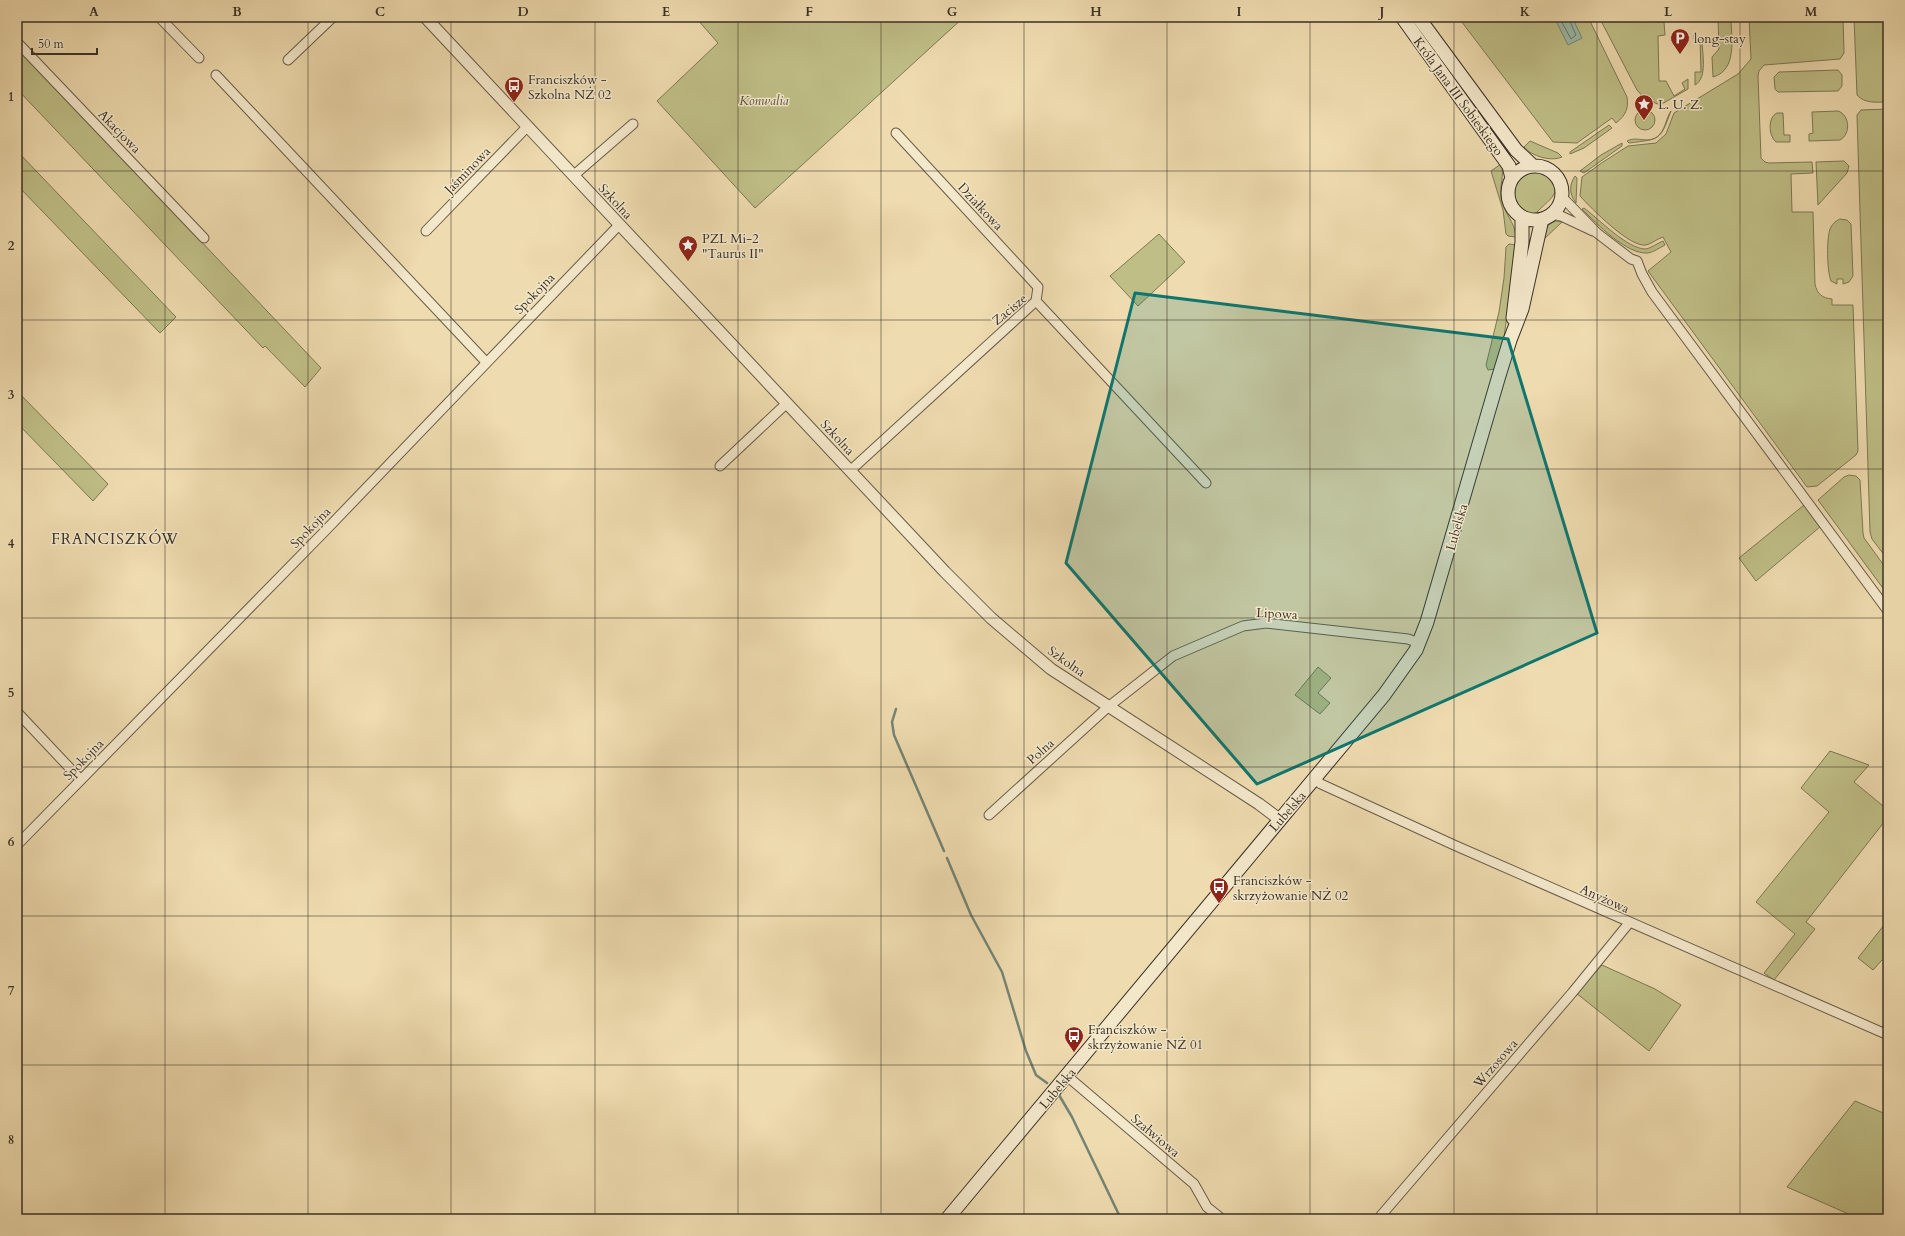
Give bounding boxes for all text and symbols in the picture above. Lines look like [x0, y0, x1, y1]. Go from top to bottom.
text: A [89, 3, 99, 21]
text: B [232, 3, 242, 21]
text: C [375, 3, 385, 21]
text: D [517, 3, 529, 21]
text: E [662, 3, 670, 21]
text: F [805, 3, 813, 21]
text: G [947, 3, 958, 21]
text: H [1090, 3, 1102, 21]
text: I [1236, 3, 1242, 21]
text: J [1378, 3, 1385, 21]
text: K [1520, 3, 1531, 21]
text: L [1664, 3, 1673, 21]
text: M [1805, 3, 1818, 21]
parking icon: long-stay [1669, 27, 1691, 55]
scale bar [32, 30, 97, 56]
place label: long-stay [1694, 30, 1746, 48]
street label: Króla Jana III Sobieskiego [1409, 34, 1507, 159]
text: 50 m [38, 36, 65, 52]
place label: Franciszków - Szkolna NŻ 02 [528, 71, 612, 104]
bus stop icon: Franciszków - Szkolna NŻ 02 [503, 75, 525, 103]
text: 1 [8, 88, 14, 106]
park label: Konwalia [739, 92, 789, 110]
place icon: L. U. Z. [1633, 93, 1655, 121]
place label: L. U. Z. [1658, 96, 1703, 114]
street label: Akacjowa [94, 106, 145, 158]
street label: Jaśminowa [439, 143, 495, 200]
street label: Działkowa [953, 179, 1007, 235]
street label: Szkolna [594, 180, 637, 224]
place label: PZL Mi-2 "Taurus II" [702, 230, 763, 263]
place icon: PZL Mi-2 "Taurus II" [677, 234, 699, 262]
text: 2 [8, 237, 15, 255]
street label: Spokojna [510, 269, 559, 318]
street label: Zacisze [988, 290, 1031, 330]
text: 3 [8, 386, 15, 404]
street label: Szkolna [816, 416, 859, 460]
street label: Lubelska [1442, 501, 1472, 553]
street label: Spokojna [286, 503, 335, 552]
district label: FRANCISZKÓW [51, 529, 179, 549]
text: 4 [8, 535, 15, 553]
street label: Lipowa [1256, 604, 1299, 624]
street label: Szkolna [1044, 642, 1089, 682]
text: 5 [8, 684, 14, 702]
street label: Polna [1023, 734, 1059, 769]
street label: Spokojna [59, 735, 108, 784]
street label: Lubelska [1265, 787, 1311, 836]
text: 6 [8, 833, 15, 851]
place label: Franciszków - skrzyżowanie NŻ 02 [1233, 872, 1349, 905]
bus stop icon: Franciszków - skrzyżowanie NŻ 02 [1208, 876, 1230, 904]
street label: Anyżowa [1577, 880, 1633, 918]
text: 7 [8, 982, 15, 1000]
place label: Franciszków - skrzyżowanie NŻ 01 [1088, 1021, 1203, 1054]
bus stop icon: Franciszków - skrzyżowanie NŻ 01 [1063, 1025, 1085, 1053]
street label: Wrzosowa [1469, 1035, 1522, 1093]
street label: Lubelska [1035, 1064, 1080, 1113]
street label: Szałwiowa [1127, 1110, 1184, 1162]
text: 8 [8, 1131, 14, 1149]

